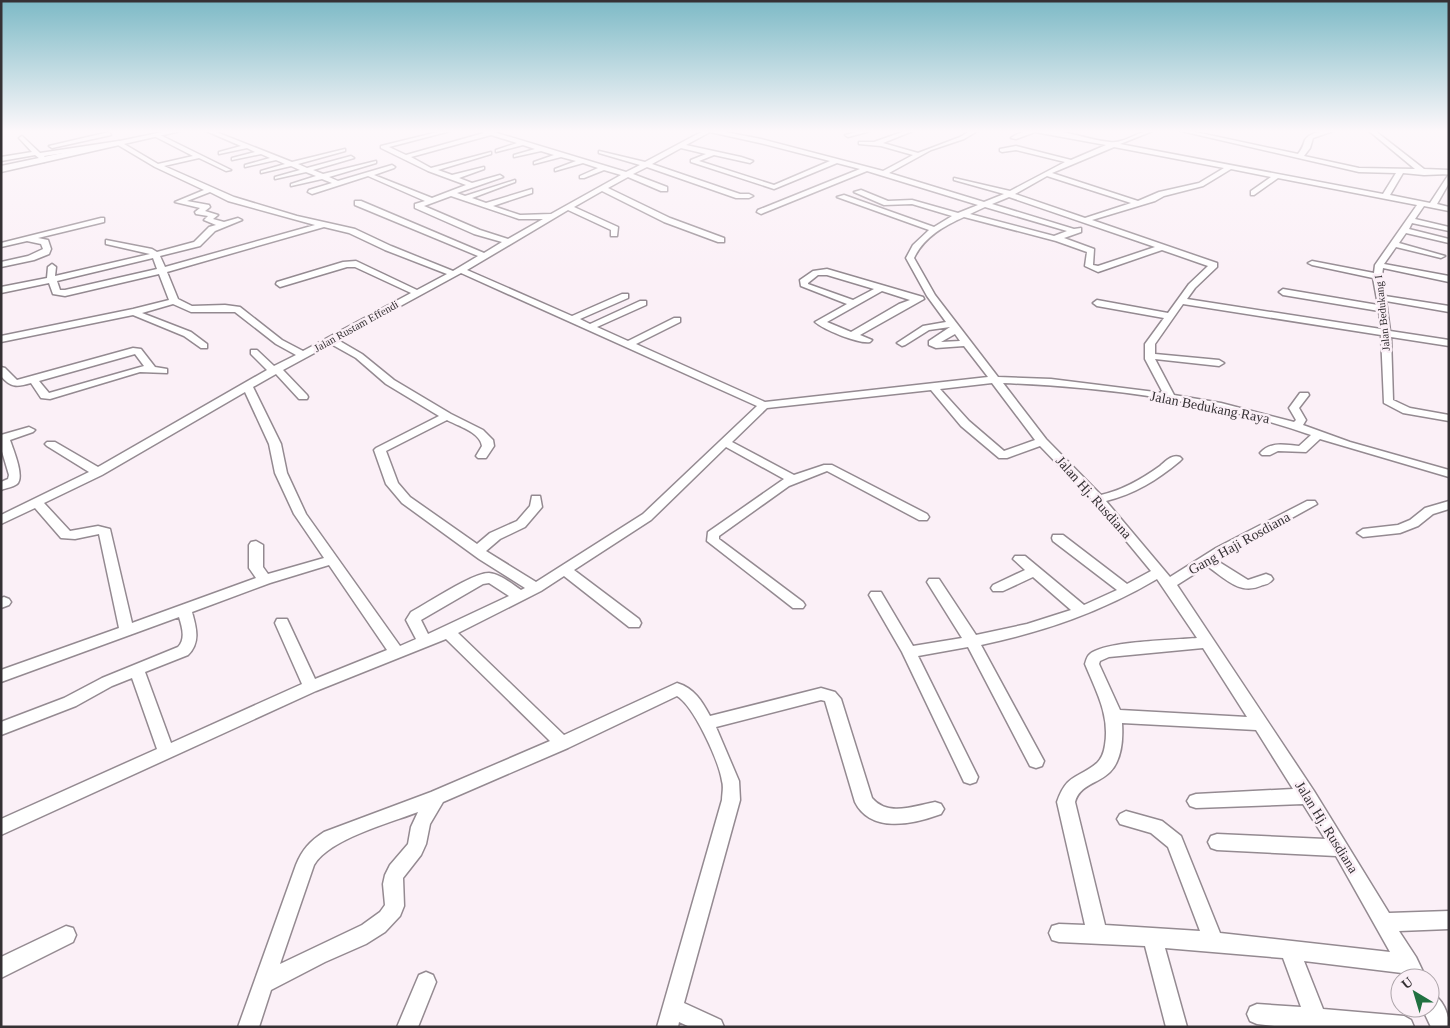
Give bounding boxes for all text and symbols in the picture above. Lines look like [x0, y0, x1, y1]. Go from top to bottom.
street label: Jalan Bedukang I [1372, 274, 1392, 352]
street label: Jalan Rustam Effendi [312, 298, 400, 354]
street label: Jalan Bedukang Raya [1149, 389, 1272, 427]
street label: Jalan Hj. Rusdiana [1053, 453, 1135, 542]
street label: Gang Haji Rosdiana [1186, 509, 1293, 578]
street label: Jalan Hj. Rusdiana [1292, 779, 1361, 877]
north arrow [1390, 968, 1440, 1018]
text: U [1399, 974, 1416, 992]

